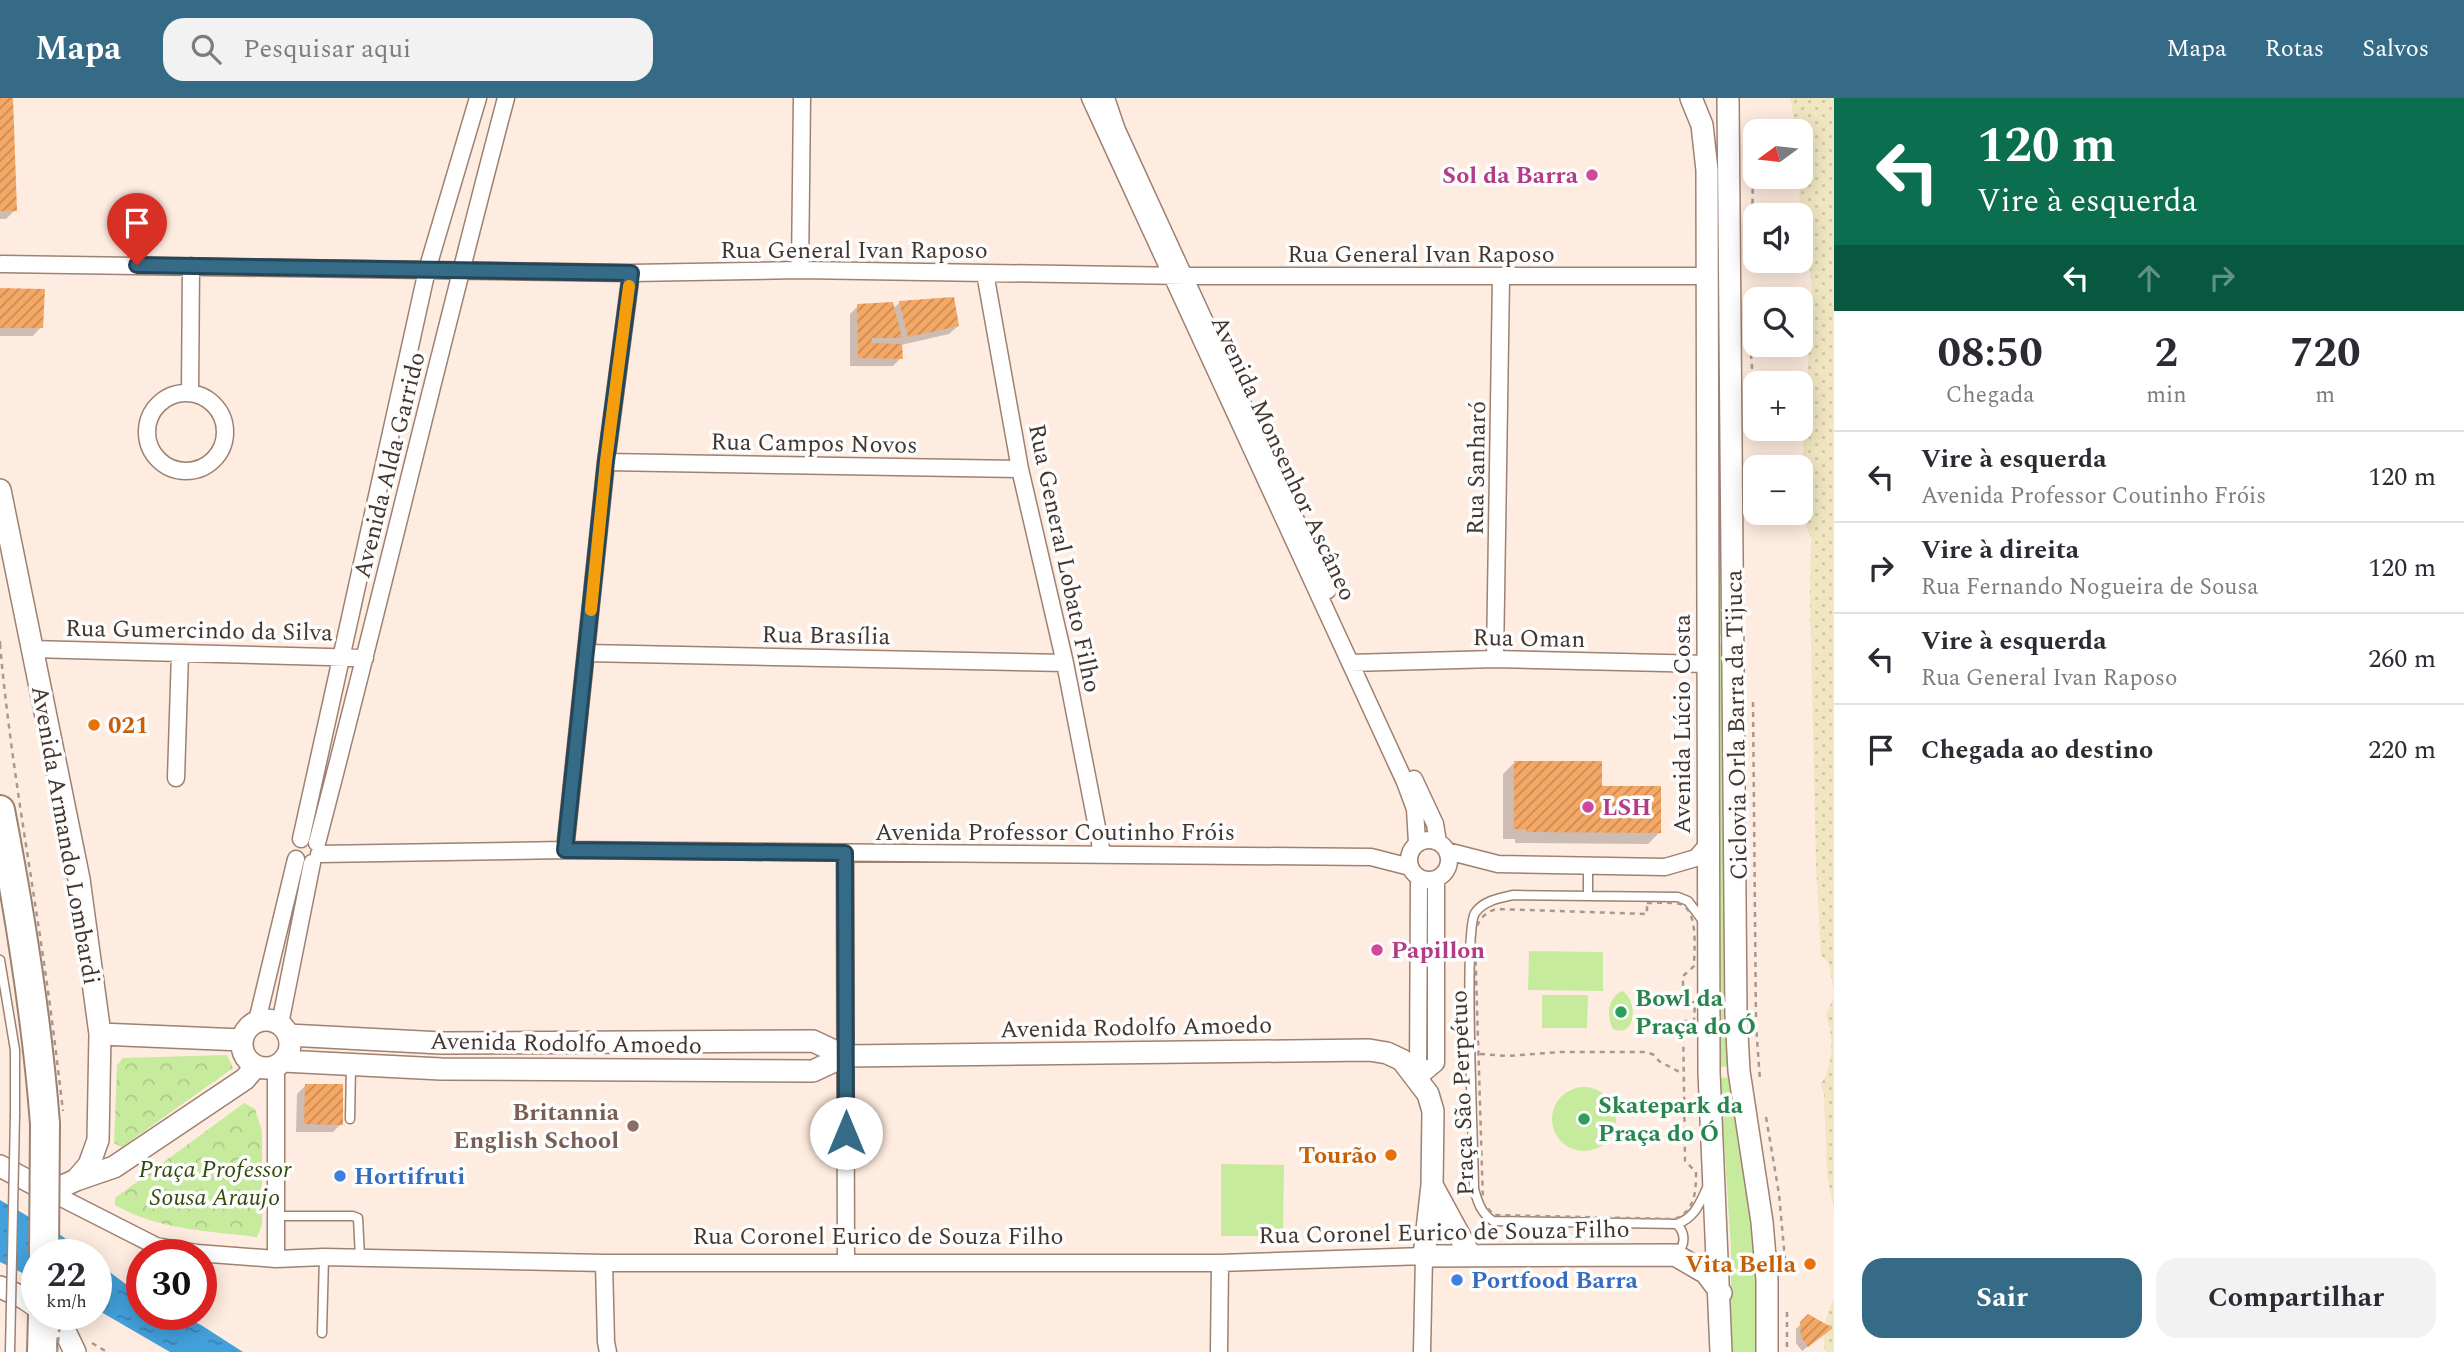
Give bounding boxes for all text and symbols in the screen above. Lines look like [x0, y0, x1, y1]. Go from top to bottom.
search box [163, 18, 653, 81]
text: Mapa [35, 24, 121, 74]
text: Pesquisar aqui [243, 29, 411, 69]
icon: search [187, 30, 225, 68]
text: Mapa [2167, 31, 2227, 67]
text: Rotas [2265, 31, 2324, 67]
text: Salvos [2362, 31, 2429, 67]
text: 120 m [1977, 109, 2116, 184]
north arrow [1743, 119, 1813, 189]
map controls [1743, 119, 1813, 525]
icon: left [1862, 126, 1953, 217]
place label: Sol da Barra [1442, 158, 1579, 194]
marker: Sol da Barra [1584, 167, 1600, 183]
text: Vire à esquerda [1977, 177, 2197, 226]
pin [107, 193, 167, 265]
button: sound [1743, 203, 1813, 273]
icon: arrive [118, 204, 156, 242]
street label: Rua General Ivan Raposo [720, 233, 988, 269]
street label: Rua General Ivan Raposo [1287, 237, 1555, 273]
icon: left [2057, 259, 2095, 297]
icon: ahead [2130, 259, 2168, 297]
icon: right [2203, 259, 2241, 297]
button: search [1743, 287, 1813, 357]
street label: Avenida Monsenhor Ascâneo [1201, 310, 1365, 607]
text: 08:50 [1937, 322, 2043, 385]
text: 2 [2155, 322, 2178, 385]
text: 720 [2290, 322, 2361, 385]
street label: Avenida Alda Garrido [344, 348, 435, 582]
button: + [1743, 371, 1813, 441]
text: Chegada [1946, 378, 2035, 413]
text: min [2146, 378, 2187, 413]
text: m [2315, 378, 2335, 413]
street label: Rua Sanharó [1458, 401, 1496, 535]
street label: Rua General Lobato Filho [1018, 421, 1110, 696]
street label: Rua Campos Novos [710, 424, 918, 464]
text: Vire à esquerda [1921, 439, 2107, 479]
button: − [1743, 455, 1813, 525]
text: 120 m [2368, 457, 2436, 497]
icon: left [1862, 458, 1900, 496]
text: Avenida Professor Coutinho Fróis [1921, 479, 2266, 514]
text: Vire à direita [1921, 530, 2079, 570]
text: 120 m [2368, 548, 2436, 588]
icon: right [1862, 549, 1900, 587]
street label: Ciclovia Orla Barra da Tijuca [1716, 569, 1758, 881]
text: Rua Fernando Nogueira de Sousa [1921, 570, 2259, 605]
street label: Rua Gumercindo da Silva [65, 611, 333, 651]
street label: Avenida Lúcio Costa [1665, 614, 1701, 834]
street label: Rua Brasília [761, 617, 891, 655]
street label: Rua Oman [1472, 620, 1586, 658]
text: Vire à esquerda [1921, 621, 2107, 661]
text: 260 m [2368, 639, 2436, 679]
icon: left [1862, 640, 1900, 678]
text: Rua General Ivan Raposo [1921, 661, 2177, 696]
street label: Avenida Armando Lombardi [21, 683, 109, 988]
place label: 021 [108, 708, 148, 744]
marker: 021 [86, 717, 102, 733]
text: Chegada ao destino [1921, 730, 2153, 770]
text: 220 m [2368, 730, 2436, 770]
icon: arrive [1862, 731, 1900, 769]
place label: LSH [1602, 790, 1651, 826]
marker: LSH [1580, 799, 1596, 815]
street label: Avenida Professor Coutinho Fróis [875, 815, 1235, 851]
place label: Papillon [1391, 933, 1485, 969]
marker: Papillon [1369, 942, 1385, 958]
place label: Bowl da Praça do Ó [1635, 981, 1756, 1045]
street label: Praça São Perpétuo [1441, 989, 1485, 1197]
marker: Bowl da Praça do Ó [1613, 1004, 1629, 1020]
street label: Avenida Rodolfo Amoedo [1000, 1008, 1272, 1048]
street label: Avenida Rodolfo Amoedo [430, 1024, 702, 1064]
place label: Skatepark da Praça do Ó [1598, 1088, 1744, 1152]
place label: Britannia English School [453, 1095, 620, 1159]
position arrow [809, 1096, 883, 1170]
marker: Skatepark da Praça do Ó [1576, 1111, 1592, 1127]
marker: Britannia English School [625, 1118, 641, 1134]
place label: Tourão [1298, 1138, 1377, 1174]
marker: Tourão [1383, 1147, 1399, 1163]
park label: Praça Professor Sousa Araujo [139, 1152, 292, 1216]
place label: Hortifruti [354, 1159, 465, 1195]
marker: Hortifruti [332, 1168, 348, 1184]
street label: Rua Coronel Eurico de Souza Filho [1258, 1212, 1630, 1254]
street label: Rua Coronel Eurico de Souza Filho [692, 1219, 1064, 1255]
speed limit sign: 30 [126, 1239, 217, 1330]
place label: Vita Bella [1685, 1247, 1797, 1283]
text: 22 [47, 1249, 86, 1302]
marker: Vita Bella [1802, 1256, 1818, 1272]
button: Sair [1862, 1258, 2142, 1338]
button: Compartilhar [2156, 1258, 2436, 1338]
place label: Portfood Barra [1471, 1263, 1638, 1299]
marker: Portfood Barra [1449, 1272, 1465, 1288]
text: km/h [46, 1288, 87, 1315]

